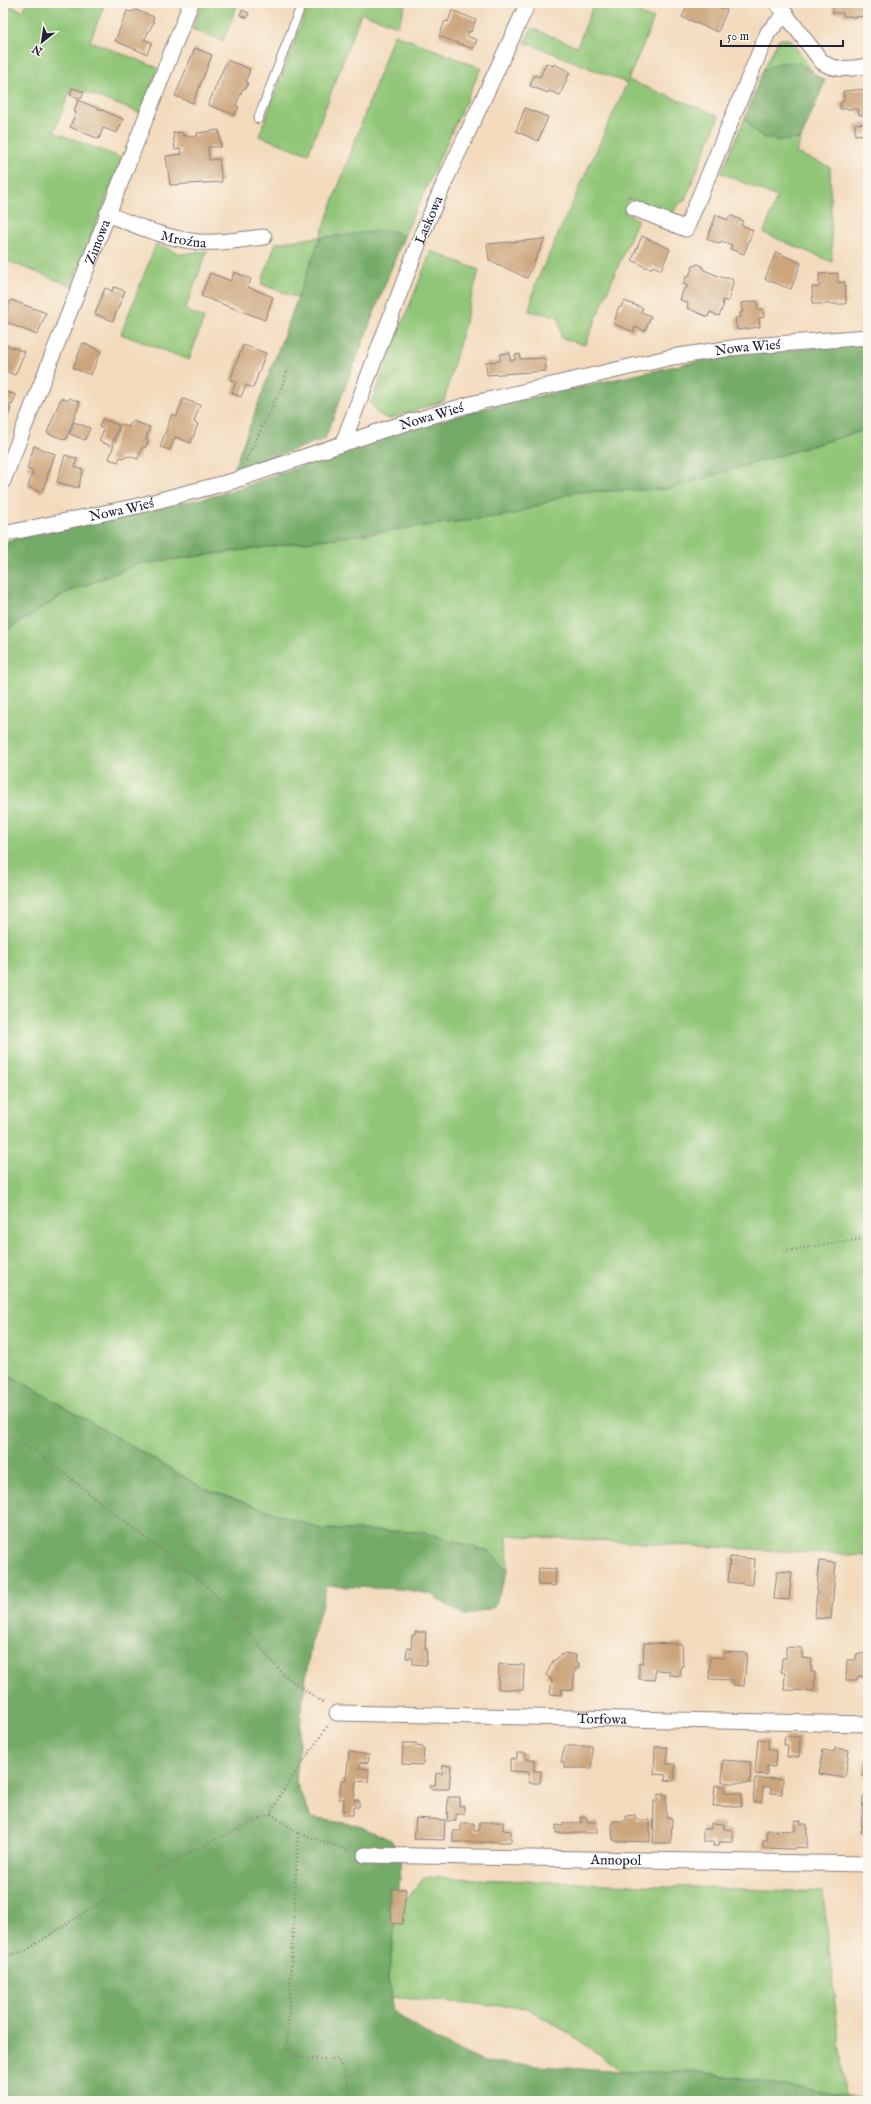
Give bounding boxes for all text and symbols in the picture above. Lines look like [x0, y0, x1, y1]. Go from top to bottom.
north arrow [22, 22, 62, 62]
scale bar [721, 22, 843, 48]
text: 50 m [727, 29, 749, 44]
text: N [29, 41, 46, 59]
street label: Laskowa [411, 192, 448, 247]
street label: Zimowa [81, 216, 115, 267]
street label: Mroźna [159, 227, 208, 253]
street label: Nowa Wieś [714, 336, 782, 360]
street label: Nowa Wieś [398, 398, 467, 435]
street label: Nowa Wieś [88, 494, 157, 526]
street label: Torfowa [577, 1710, 628, 1729]
street label: Annopol [589, 1851, 642, 1870]

